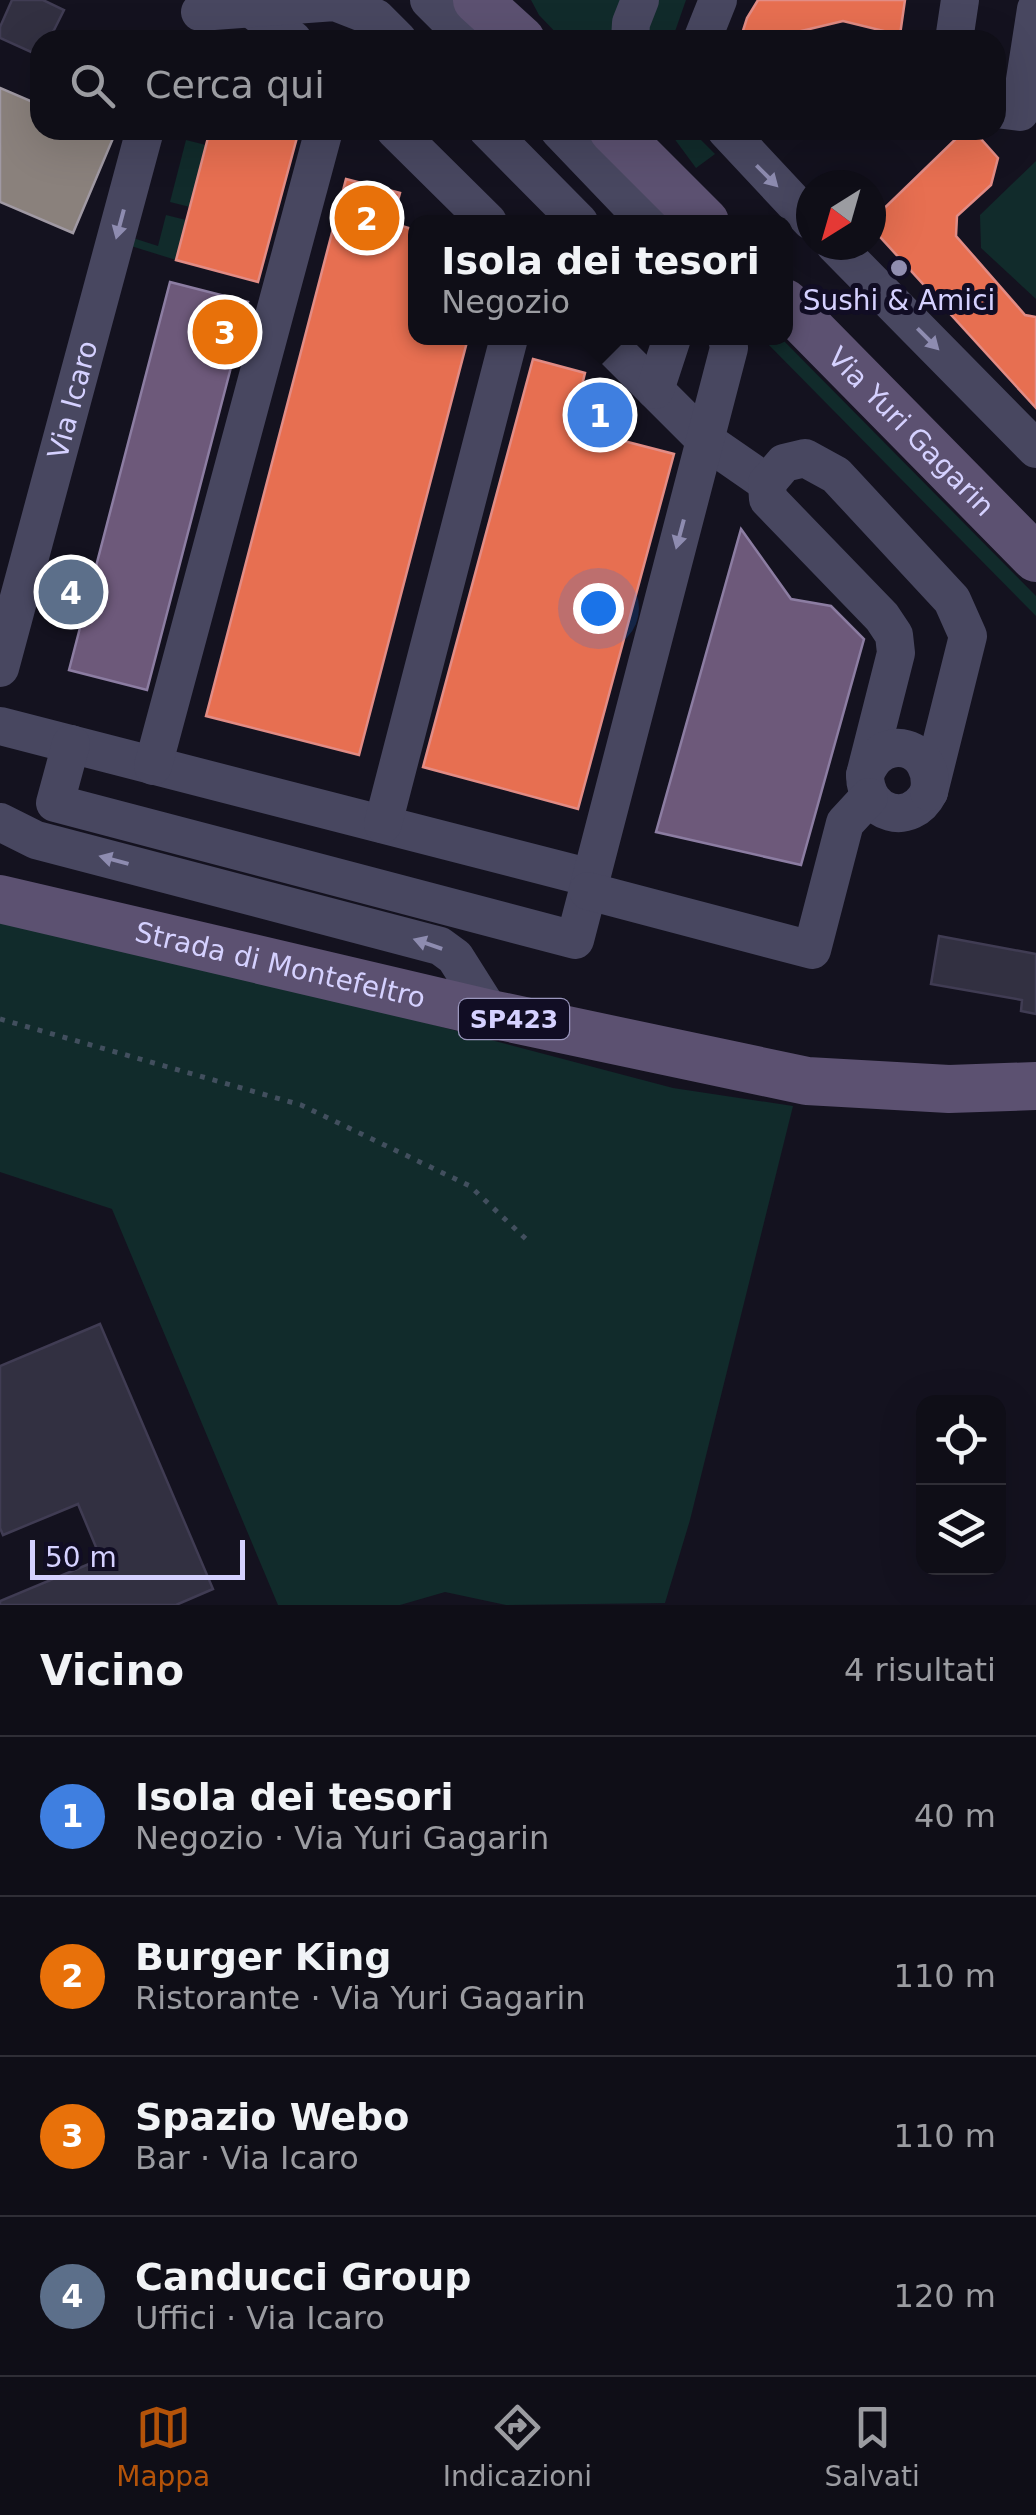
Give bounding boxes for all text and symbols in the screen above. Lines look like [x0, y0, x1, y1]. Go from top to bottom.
search box [30, 30, 1006, 140]
icon: search [65, 58, 120, 113]
text: Cerca qui [145, 63, 325, 107]
one-way arrow [755, 164, 779, 188]
north arrow [796, 170, 886, 260]
pin: 2 [334, 180, 400, 256]
one-way arrow [111, 209, 127, 240]
popup [408, 215, 793, 345]
text: Isola dei tesori [441, 239, 760, 283]
marker: Sushi & Amici [888, 257, 910, 279]
text: Negozio [441, 283, 570, 321]
place label: Sushi & Amici [803, 284, 995, 317]
pin: 3 [192, 294, 258, 370]
one-way arrow [916, 327, 939, 351]
street label: Via Icaro [41, 337, 105, 463]
street label: Via Yuri Gagarin [821, 341, 1001, 523]
pin: 1 [568, 378, 632, 452]
one-way arrow [672, 519, 688, 550]
pin: 4 [38, 554, 104, 630]
your location [573, 583, 624, 634]
one-way arrow [98, 852, 129, 868]
street label: Strada di Montefeltro [132, 915, 429, 1015]
one-way arrow [413, 935, 443, 950]
road number: SP423 [459, 999, 569, 1039]
map controls [916, 1395, 1006, 1575]
button: locate [916, 1395, 1006, 1485]
button: layers [916, 1485, 1006, 1575]
scale bar [30, 1535, 245, 1580]
text: 50 m [45, 1541, 117, 1574]
text: Vicino [40, 1646, 184, 1695]
text: 4 risultati [844, 1651, 996, 1689]
text: Isola dei tesori [135, 1775, 453, 1819]
text: 1 [61, 1797, 84, 1835]
text: 40 m [914, 1797, 996, 1835]
text: Negozio · Via Yuri Gagarin [135, 1819, 549, 1857]
text: Burger King [135, 1935, 391, 1979]
text: 2 [61, 1957, 84, 1995]
text: 110 m [894, 1957, 996, 1995]
text: Ristorante · Via Yuri Gagarin [135, 1979, 586, 2017]
text: Spazio Webo [135, 2095, 409, 2139]
text: 3 [61, 2117, 84, 2155]
text: 110 m [894, 2117, 996, 2155]
text: Bar · Via Icaro [135, 2139, 359, 2177]
text: Canducci Group [135, 2255, 471, 2299]
text: 4 [61, 2277, 84, 2315]
text: 120 m [894, 2277, 996, 2315]
text: Uffici · Via Icaro [135, 2299, 385, 2337]
tab: Mappa [116, 2400, 210, 2493]
tab: Indicazioni [443, 2400, 592, 2493]
tab: Salvati [825, 2400, 920, 2493]

